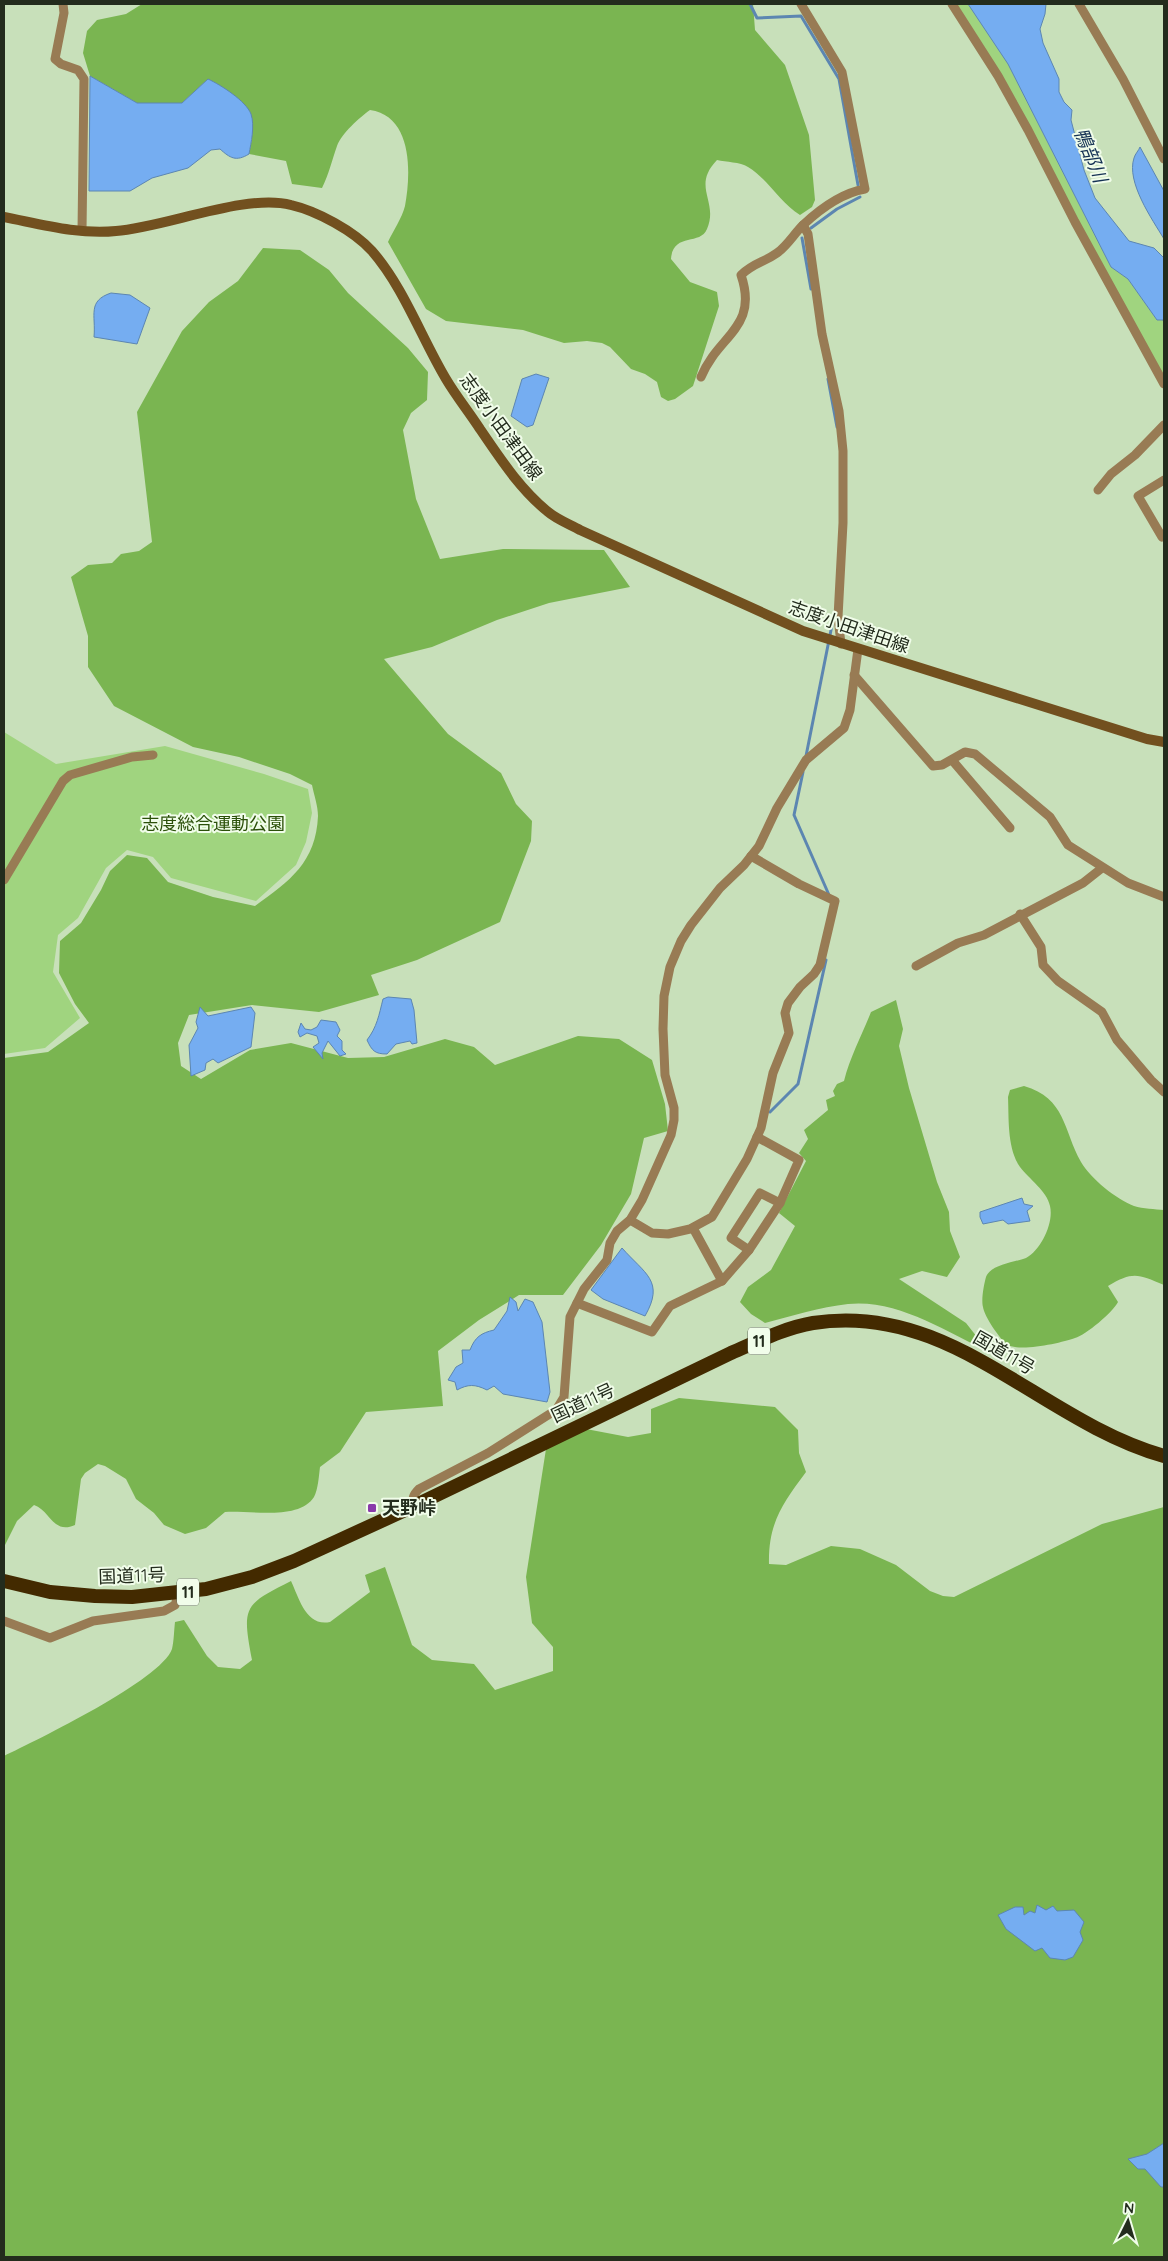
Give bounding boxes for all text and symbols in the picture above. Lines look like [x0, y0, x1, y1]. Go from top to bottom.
water label: 鴨部川 [1069, 124, 1114, 188]
street label: 志度小田津田線 [455, 369, 548, 484]
street label: 志度小田津田線 [786, 595, 912, 658]
park label: 志度総合運動公園 [141, 812, 285, 835]
street label: 国道11号 [969, 1326, 1039, 1379]
road number: 11 [748, 1328, 770, 1354]
street label: 国道11号 [547, 1378, 618, 1427]
place label: 天野峠 [382, 1496, 436, 1519]
marker: 天野峠 [366, 1502, 378, 1514]
street label: 国道11号 [98, 1563, 166, 1588]
road number: 11 [177, 1578, 199, 1605]
north arrow [1103, 2196, 1153, 2246]
text: N [1123, 2199, 1135, 2217]

